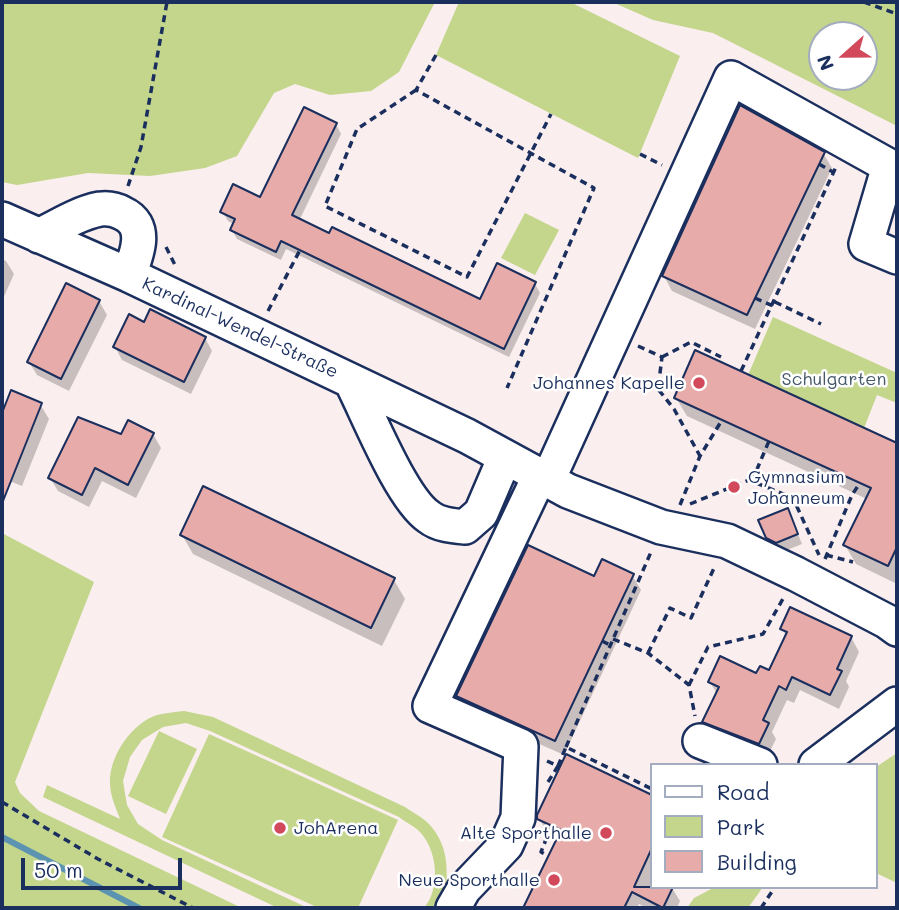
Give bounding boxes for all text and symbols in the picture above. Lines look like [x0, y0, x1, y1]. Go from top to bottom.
north arrow [808, 21, 878, 91]
text: N [811, 52, 839, 74]
street label: Kardinal-Wendel-Straße [139, 273, 341, 383]
park label: Schulgarten [782, 368, 886, 390]
place label: Johannes Kapelle [533, 372, 685, 394]
marker: Johannes Kapelle [691, 375, 707, 391]
place label: Gymnasium Johanneum [748, 466, 845, 508]
marker: Gymnasium Johanneum [726, 479, 742, 495]
legend [650, 763, 878, 889]
text: Road [717, 778, 769, 805]
text: Park [717, 813, 765, 840]
place label: JohArena [294, 817, 379, 839]
marker: JohArena [272, 820, 288, 836]
place label: Alte Sporthalle [460, 822, 592, 844]
marker: Alte Sporthalle [598, 825, 614, 841]
scale bar [24, 844, 186, 888]
text: Building [717, 848, 797, 875]
text: 50 m [34, 856, 83, 883]
place label: Neue Sporthalle [398, 869, 540, 891]
marker: Neue Sporthalle [546, 872, 562, 888]

